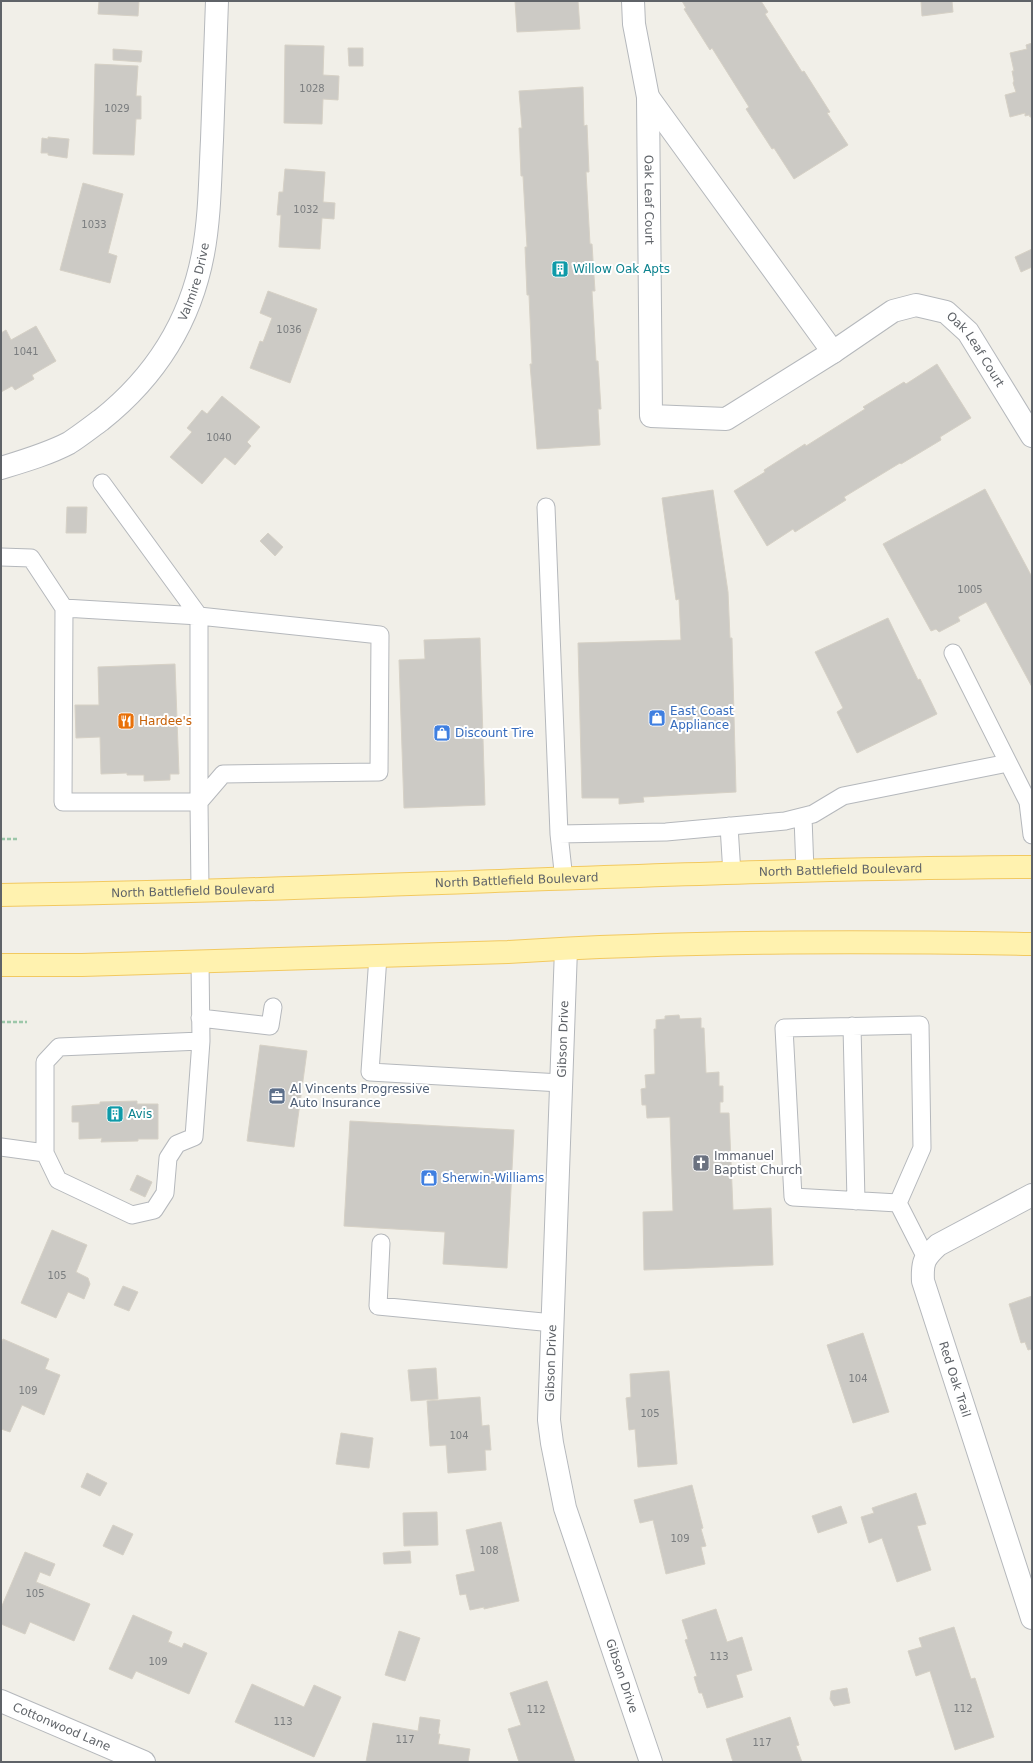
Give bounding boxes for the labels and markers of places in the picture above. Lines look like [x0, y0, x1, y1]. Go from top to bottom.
building icon: Willow Oak Apts [550, 259, 570, 279]
place label: Willow Oak Apts [573, 262, 670, 276]
place label: East Coast Appliance [670, 704, 734, 732]
shop icon: East Coast Appliance [647, 708, 667, 728]
restaurant icon: Hardee's [116, 711, 136, 731]
place label: Hardee's [139, 714, 192, 728]
shop icon: Discount Tire [432, 723, 452, 743]
place label: Discount Tire [455, 726, 534, 740]
place label: Al Vincents Progressive Auto Insurance [290, 1082, 430, 1110]
office icon: Al Vincents Progressive Auto Insurance [267, 1086, 287, 1106]
building icon: Avis [105, 1104, 125, 1124]
place label: Avis [128, 1107, 152, 1121]
place label: Immanuel Baptist Church [714, 1149, 802, 1177]
church icon: Immanuel Baptist Church [691, 1153, 711, 1173]
shop icon: Sherwin-Williams [419, 1168, 439, 1188]
place label: Sherwin-Williams [442, 1171, 544, 1185]

